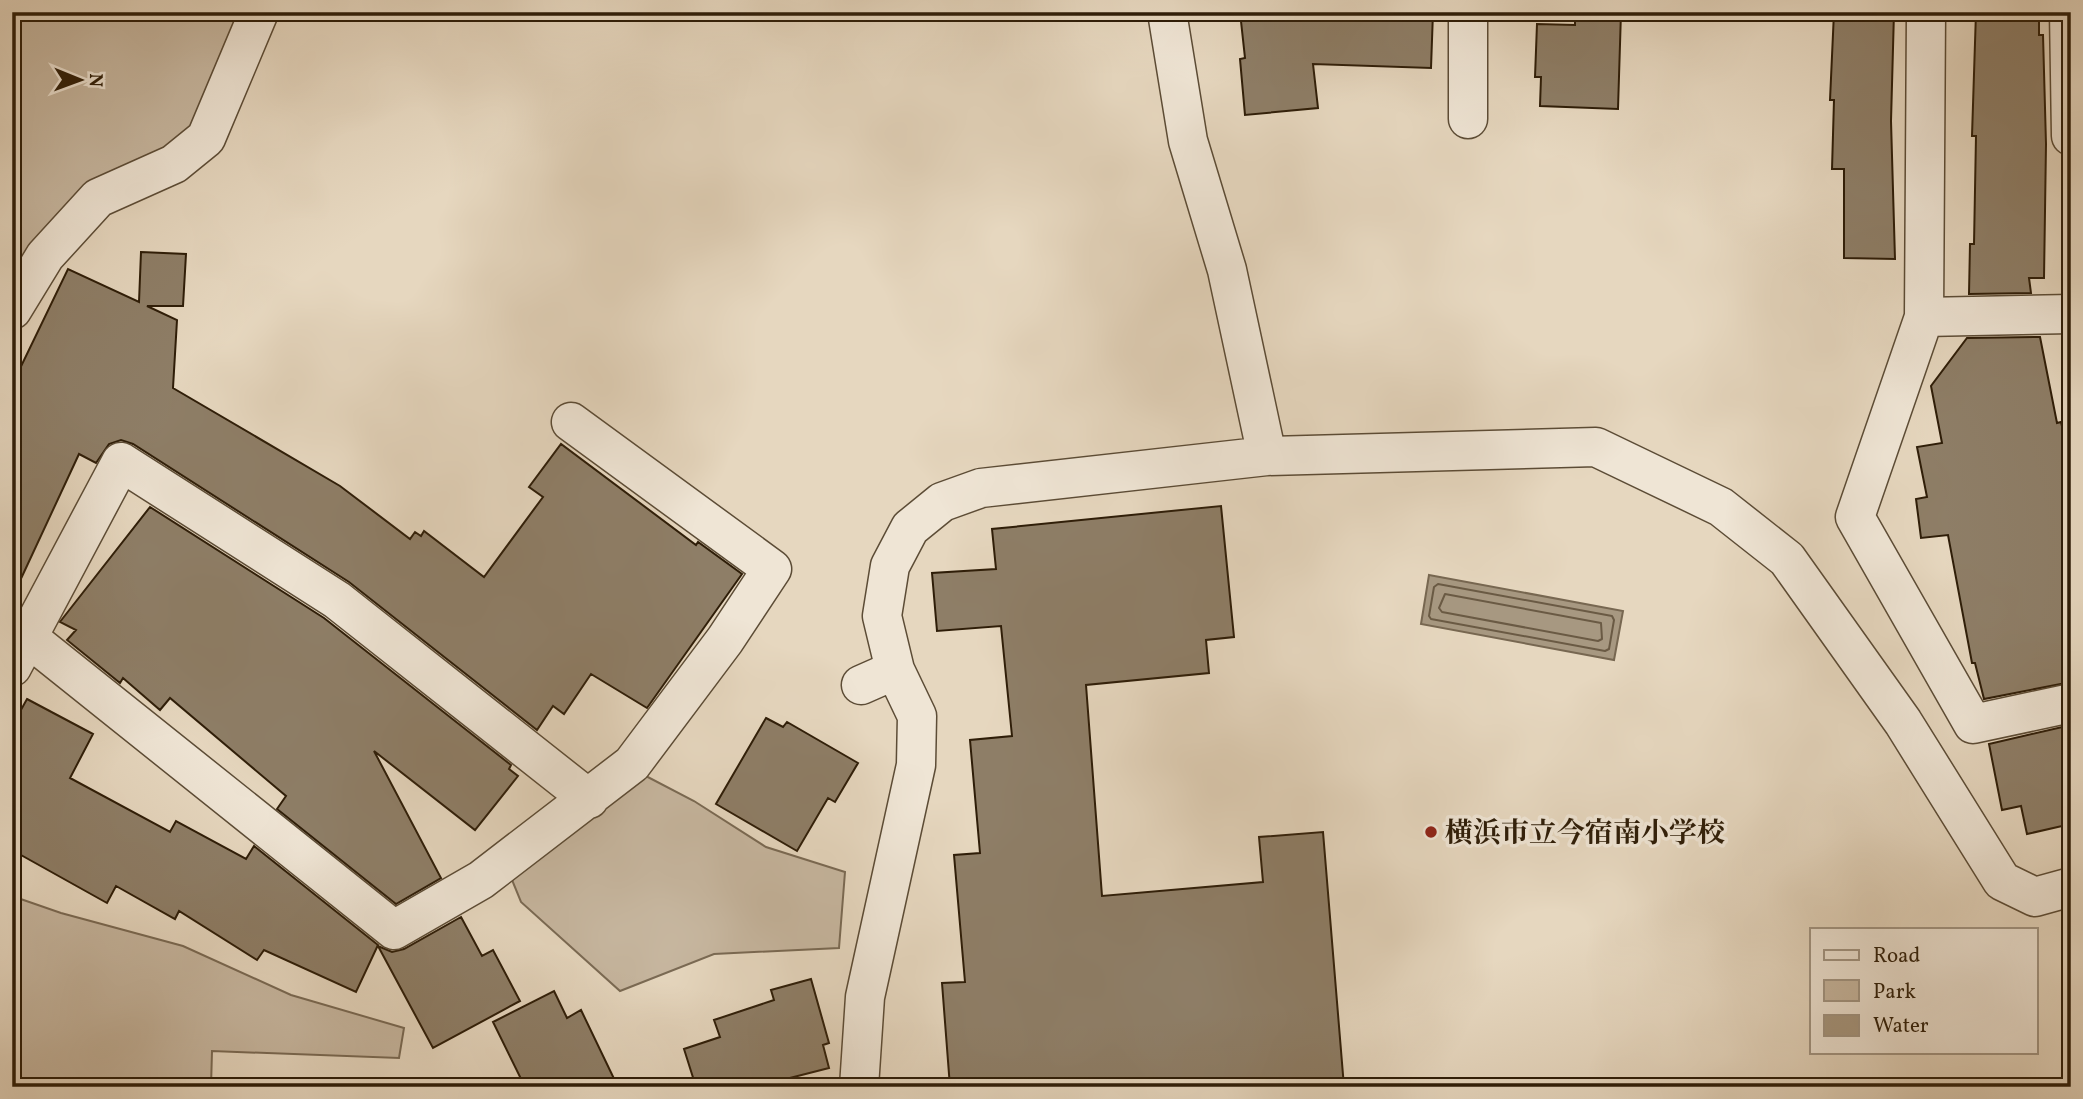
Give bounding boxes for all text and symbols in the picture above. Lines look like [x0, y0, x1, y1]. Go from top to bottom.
north arrow [46, 46, 116, 116]
text: N [82, 73, 108, 88]
place label: 横浜市立今宿南小学校 [1445, 815, 1725, 854]
marker: 横浜市立今宿南小学校 [1423, 824, 1439, 840]
legend [1810, 928, 2038, 1054]
text: Road [1873, 942, 1920, 971]
text: Park [1873, 978, 1916, 1007]
text: Water [1873, 1012, 1929, 1041]

